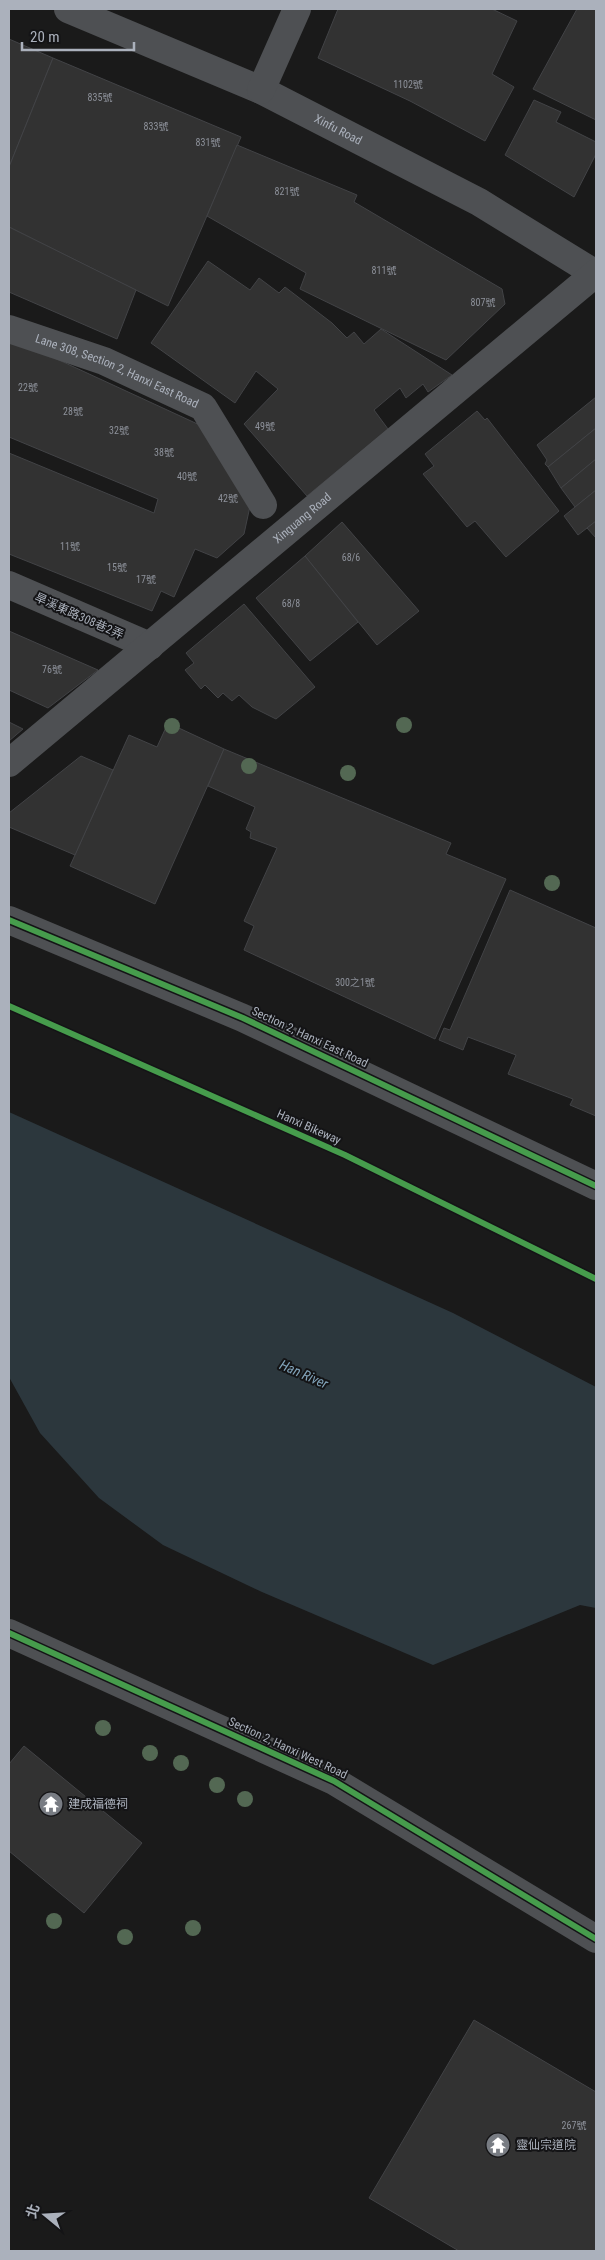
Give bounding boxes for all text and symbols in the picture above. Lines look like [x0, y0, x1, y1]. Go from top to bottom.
scale bar [22, 20, 135, 52]
text: 20 m [30, 28, 60, 46]
house number: 1102號 [393, 79, 423, 90]
house number: 835號 [88, 92, 112, 103]
street label: Xinfu Road [312, 112, 364, 148]
house number: 833號 [144, 121, 168, 132]
house number: 831號 [196, 137, 220, 148]
house number: 821號 [275, 186, 299, 197]
house number: 811號 [372, 265, 396, 276]
house number: 807號 [471, 297, 495, 308]
street label: Lane 308, Section 2, Hanxi East Road [34, 331, 201, 411]
house number: 22號 [18, 382, 38, 393]
house number: 28號 [63, 406, 83, 417]
house number: 49號 [255, 421, 275, 432]
house number: 32號 [109, 425, 129, 436]
house number: 38號 [154, 447, 174, 458]
house number: 40號 [177, 471, 197, 482]
street label: Xinguang Road [270, 490, 334, 546]
house number: 42號 [218, 493, 238, 504]
house number: 11號 [60, 541, 80, 552]
house number: 68/6 [342, 552, 360, 563]
house number: 15號 [107, 562, 127, 573]
house number: 17號 [136, 574, 156, 585]
street label: 旱溪東路308巷2弄 [32, 590, 126, 642]
house number: 68/8 [282, 598, 300, 609]
house number: 76號 [42, 664, 62, 675]
house number: 300之1號 [335, 977, 375, 988]
street label: Section 2, Hanxi East Road [250, 1004, 370, 1070]
street label: Hanxi Bikeway [275, 1107, 343, 1147]
water label: Han River [277, 1356, 331, 1392]
street label: Section 2, Hanxi West Road [226, 1714, 350, 1782]
temple icon: 建成福德祠 [38, 1791, 64, 1817]
place label: 建成福德祠 [68, 1797, 128, 1811]
house number: 267號 [562, 2120, 586, 2131]
temple icon: 靈仙宗道院 [485, 2132, 511, 2158]
place label: 靈仙宗道院 [516, 2138, 576, 2152]
north arrow [20, 2190, 70, 2240]
text: 北 [23, 2202, 42, 2220]

